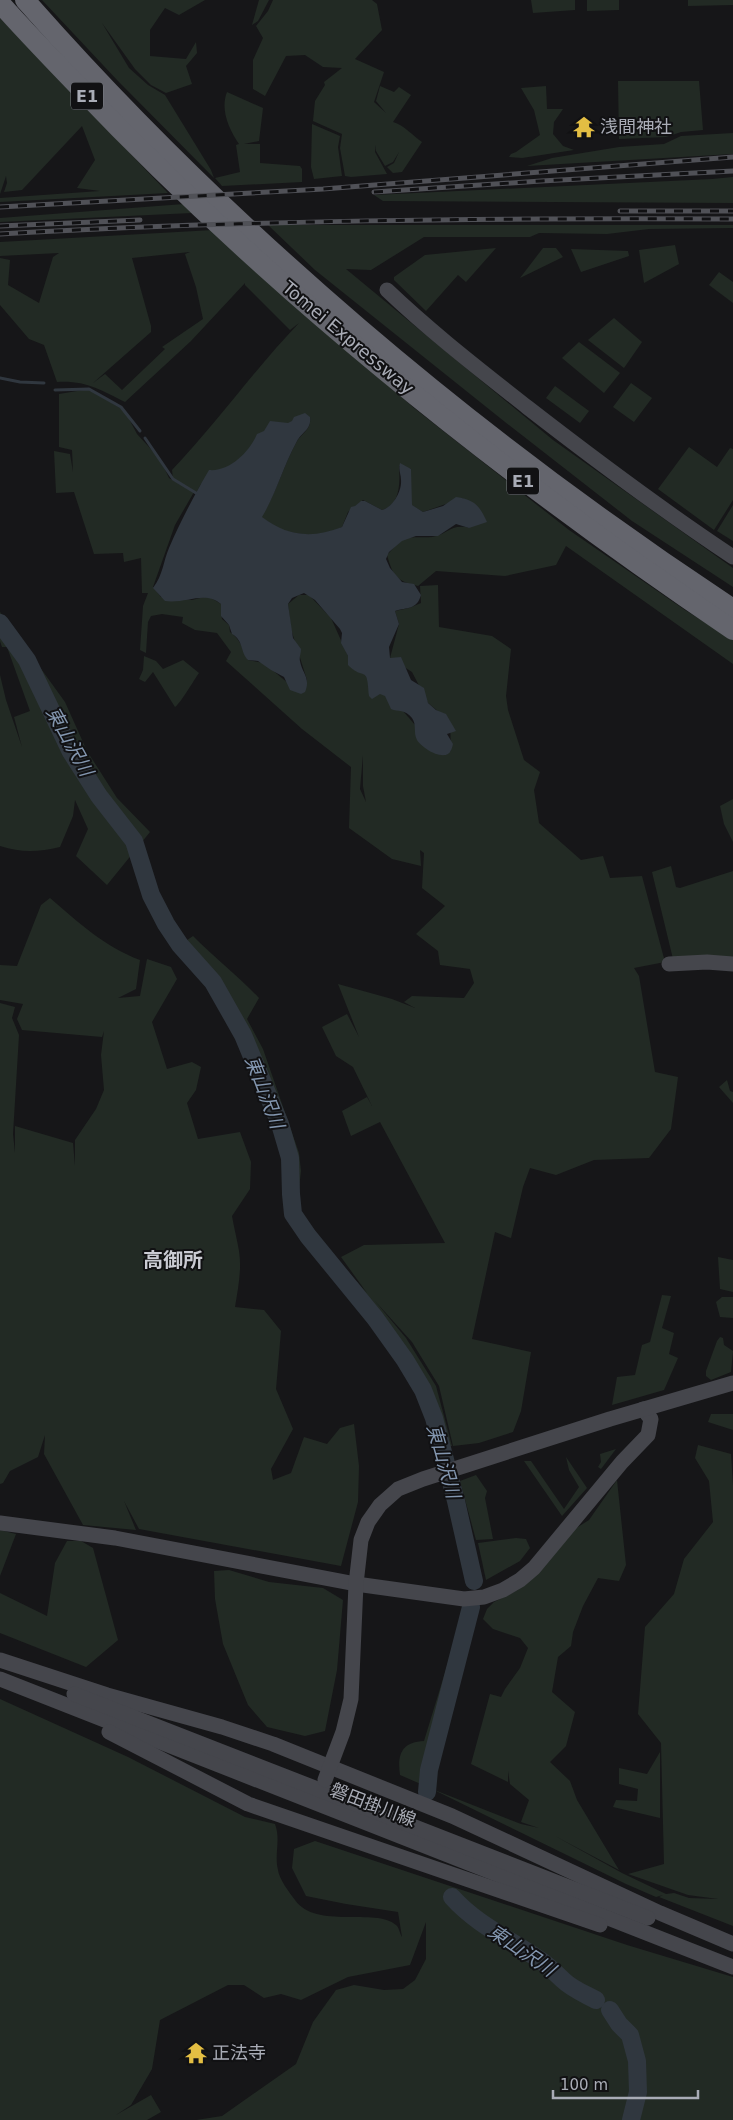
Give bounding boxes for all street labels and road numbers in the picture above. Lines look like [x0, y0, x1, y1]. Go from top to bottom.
road number: E1 [71, 82, 103, 110]
street label: Tomei Expressway [278, 276, 419, 399]
road number: E1 [507, 468, 539, 494]
street label: 磐田掛川線 [327, 1779, 419, 1830]

